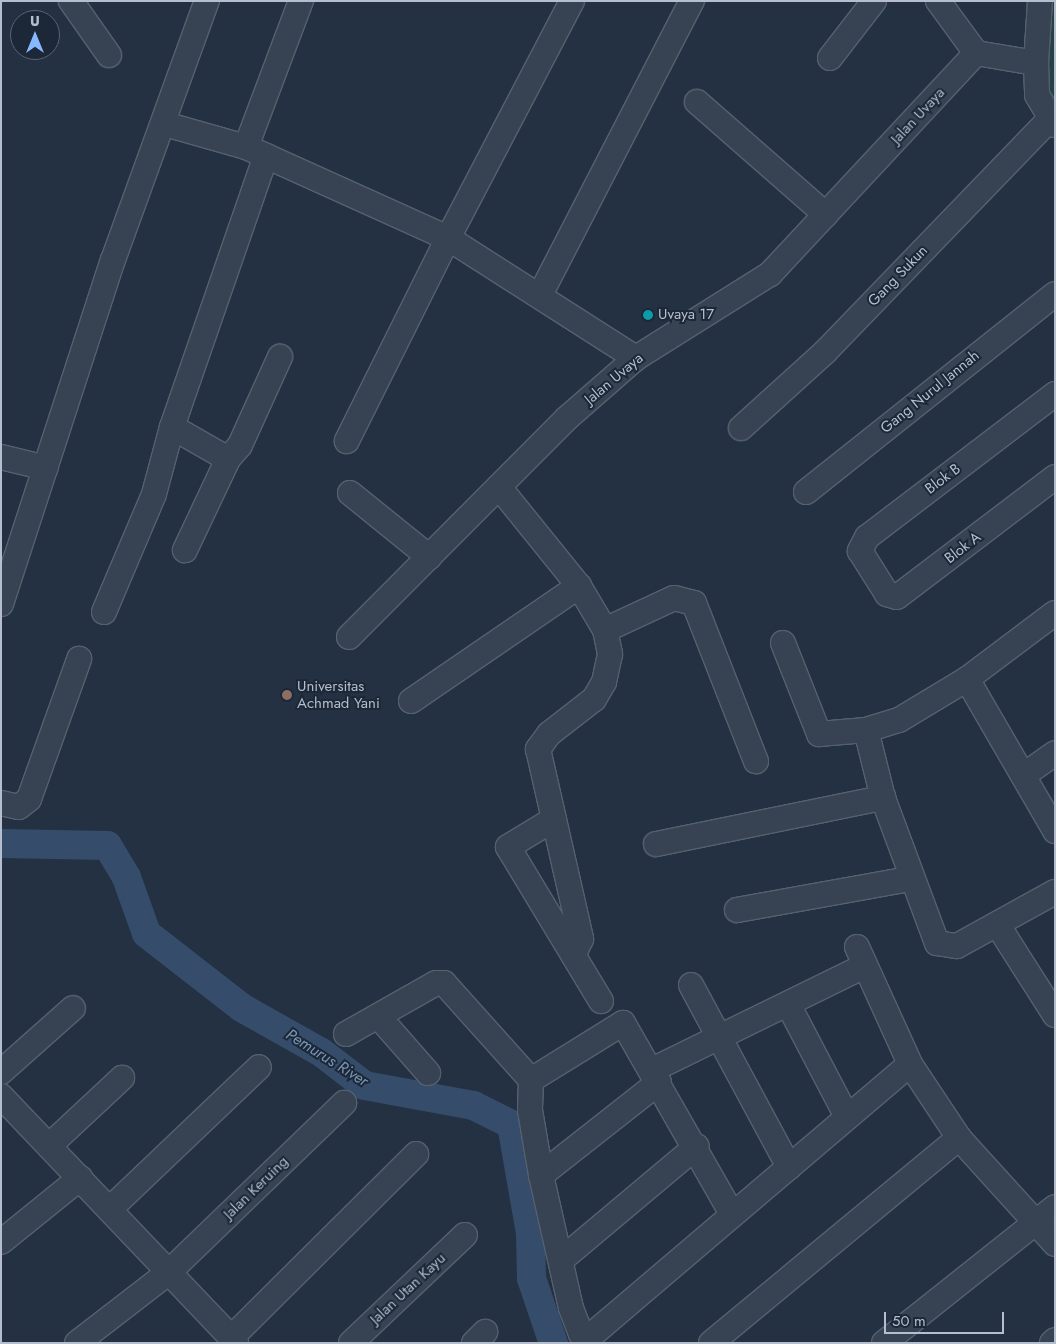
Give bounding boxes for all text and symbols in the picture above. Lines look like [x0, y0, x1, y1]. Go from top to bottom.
north arrow [10, 10, 60, 60]
text: U [30, 11, 40, 31]
street label: Jalan Uvaya [887, 84, 949, 148]
street label: Gang Sukun [864, 242, 932, 310]
place label: Uvaya 17 [658, 306, 714, 324]
marker: Uvaya 17 [642, 309, 654, 321]
street label: Gang Nurul Jannah [877, 347, 983, 437]
street label: Jalan Uvaya [581, 349, 647, 409]
street label: Blok B [922, 460, 964, 498]
street label: Blok A [941, 528, 985, 568]
place label: Universitas Achmad Yani [297, 677, 380, 712]
marker: Universitas Achmad Yani [281, 689, 293, 701]
water label: Pemurus River [282, 1025, 372, 1091]
street label: Jalan Keruing [220, 1153, 292, 1223]
street label: Jalan Utan Kayu [367, 1250, 449, 1328]
scale bar [886, 1302, 1006, 1334]
text: 50 m [892, 1310, 926, 1332]

